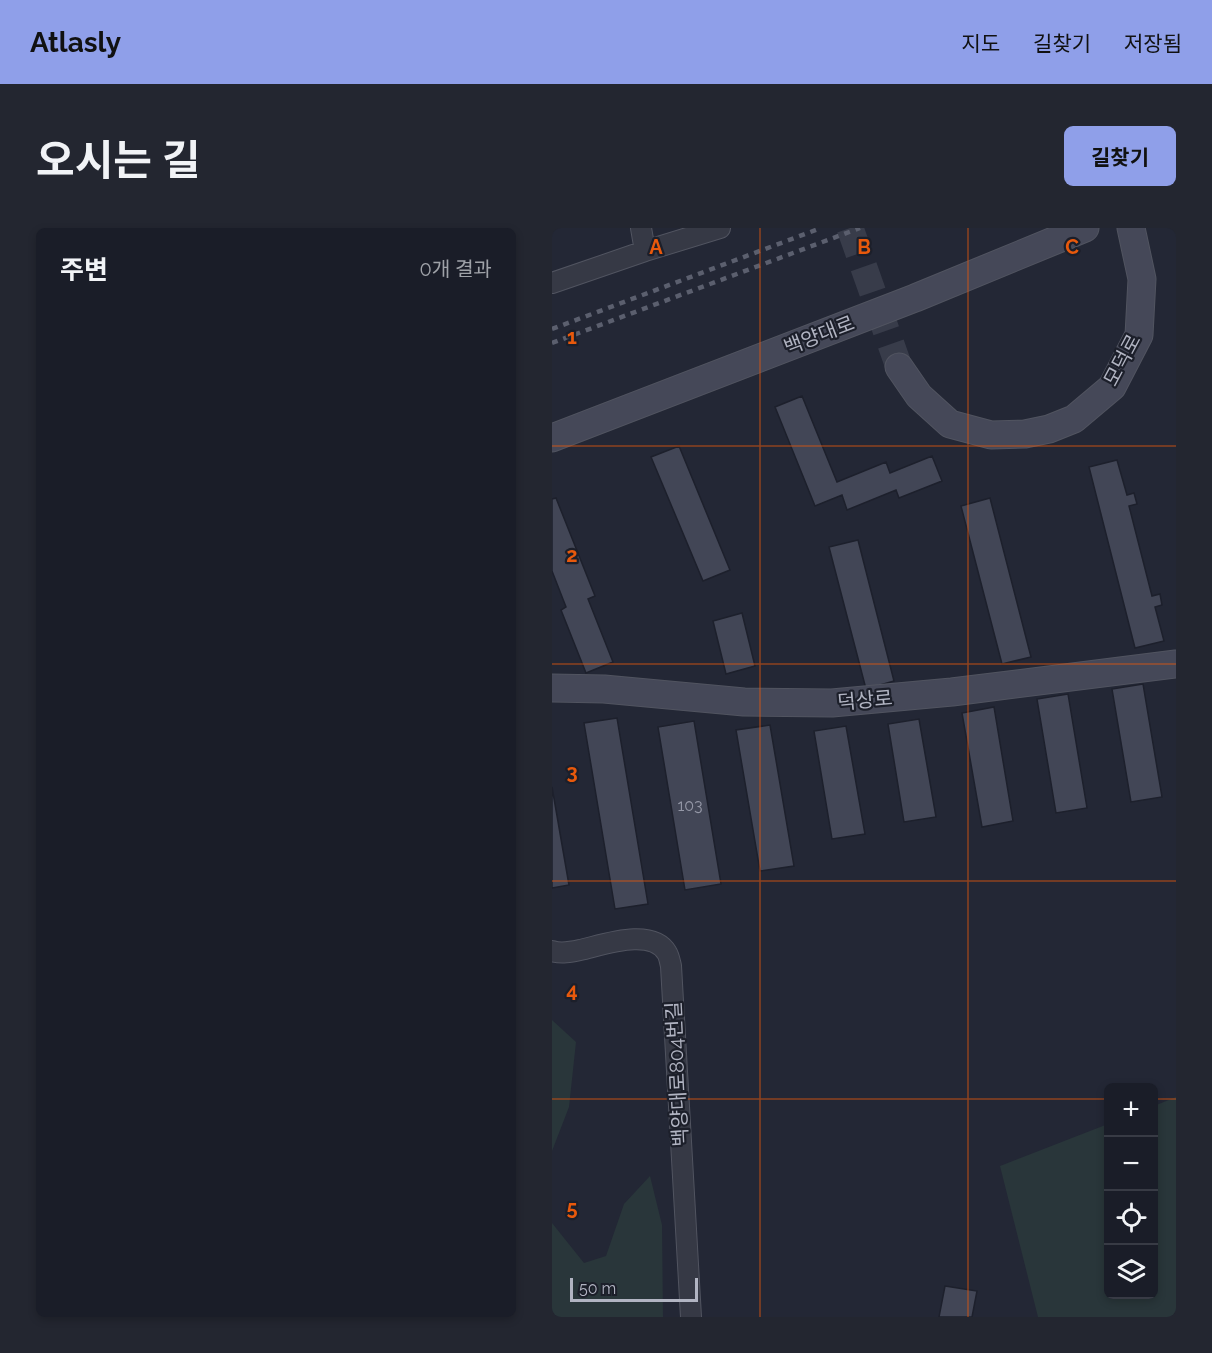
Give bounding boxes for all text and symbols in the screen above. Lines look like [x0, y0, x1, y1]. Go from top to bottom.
text: Atlasly [30, 26, 121, 59]
text: 지도 [961, 31, 1000, 56]
text: 길찾기 [1033, 31, 1091, 56]
text: 저장됨 [1124, 31, 1182, 56]
button: 길찾기 [1064, 126, 1176, 186]
text: 오시는 길 [36, 136, 201, 185]
text: A [649, 235, 663, 259]
text: B [857, 235, 871, 259]
text: C [1065, 235, 1079, 259]
text: 주변 [60, 255, 108, 285]
text: 0개 결과 [419, 257, 492, 281]
street label: 백양대로 [780, 311, 858, 359]
text: 1 [567, 325, 577, 349]
street label: 모덕로 [1098, 330, 1146, 390]
text: 2 [566, 543, 578, 567]
street label: 덕상로 [836, 686, 894, 714]
text: 3 [566, 760, 578, 784]
house number: 103 [677, 796, 703, 815]
text: 4 [566, 978, 578, 1002]
street label: 백양대로804번길 [661, 1001, 693, 1147]
map controls [1104, 1083, 1158, 1299]
button: + [1104, 1083, 1158, 1137]
button: − [1104, 1137, 1158, 1191]
button: locate [1104, 1191, 1158, 1245]
text: 5 [566, 1196, 578, 1220]
button: layers [1104, 1245, 1158, 1299]
scale bar [570, 1275, 698, 1302]
text: 50 m [579, 1279, 616, 1298]

